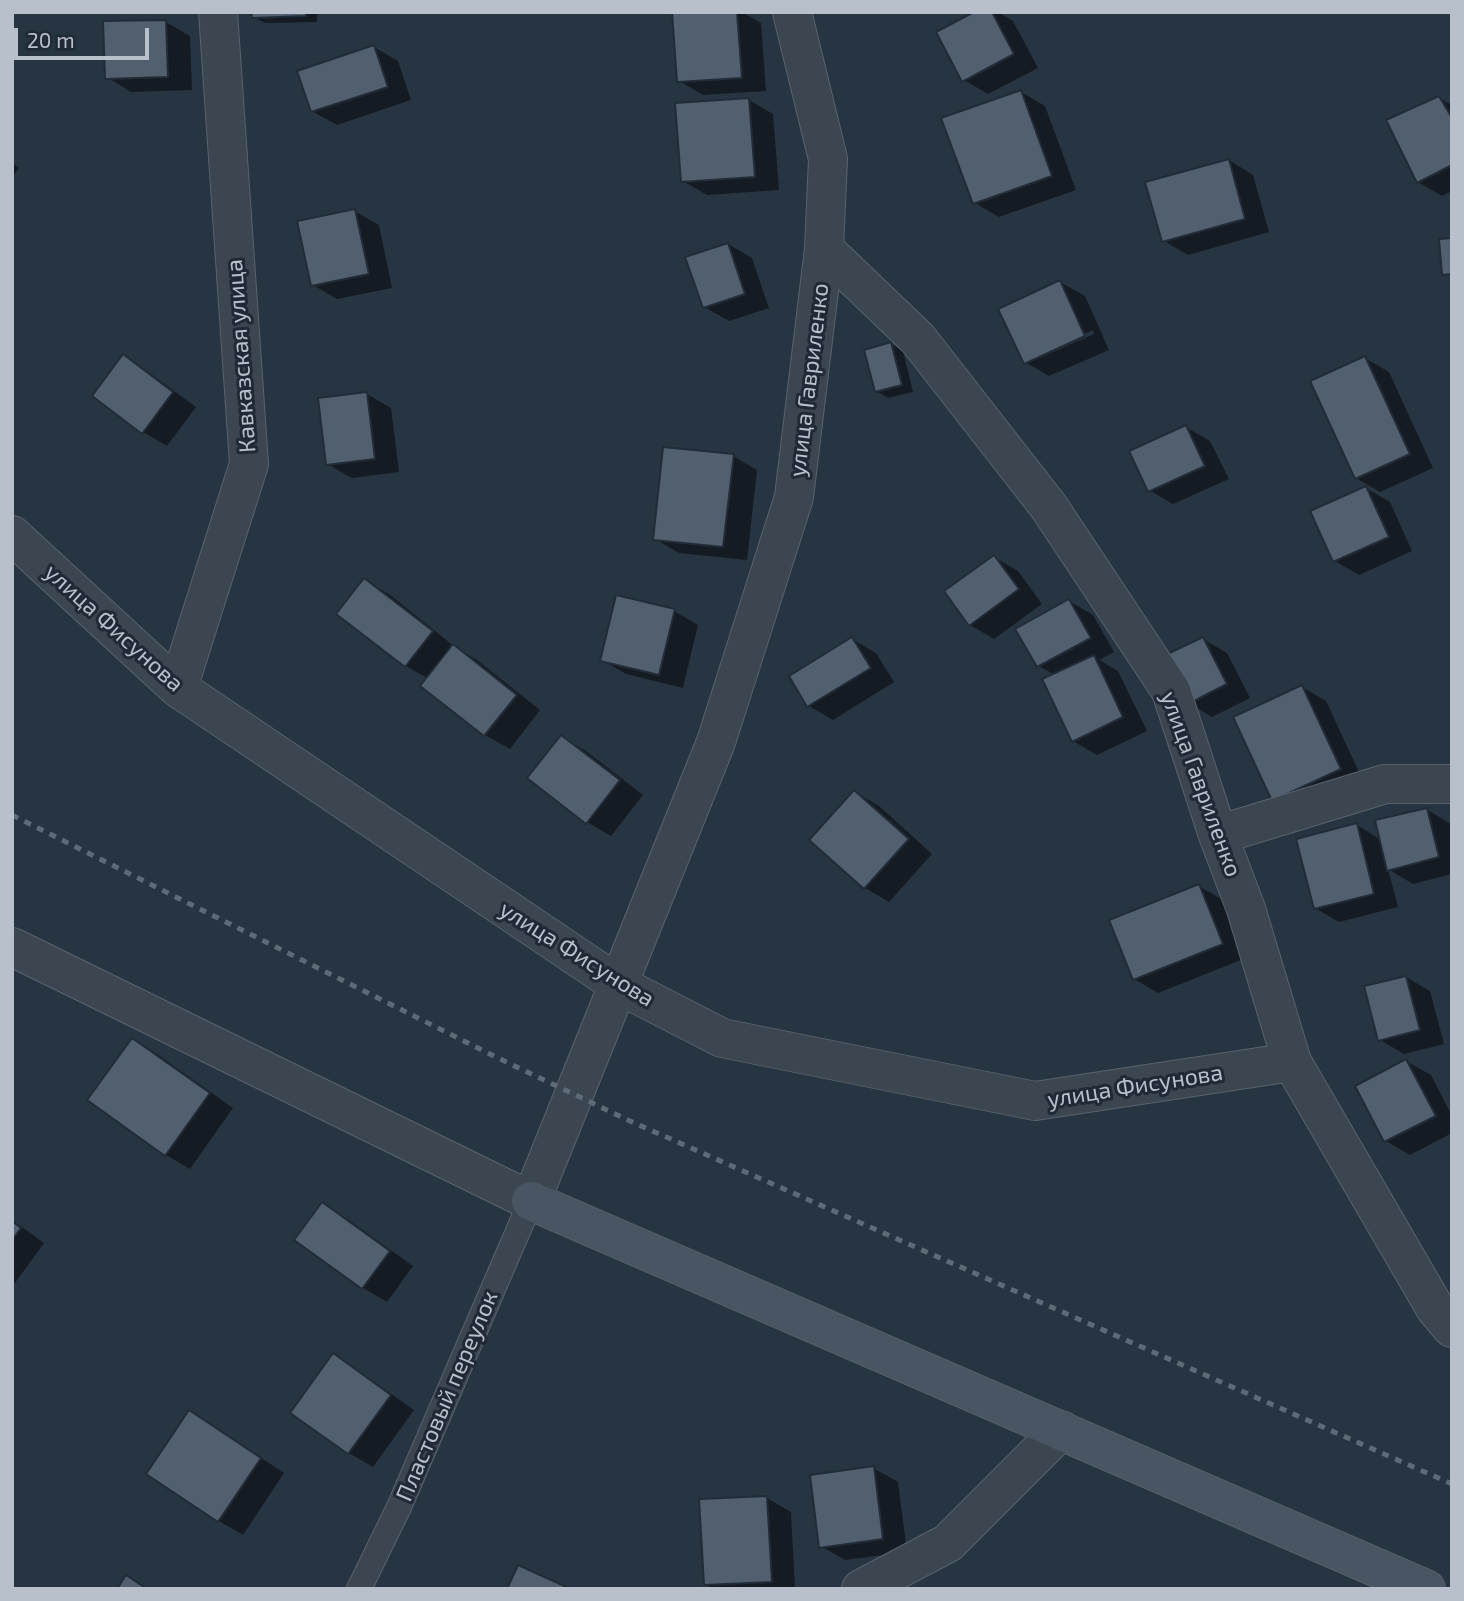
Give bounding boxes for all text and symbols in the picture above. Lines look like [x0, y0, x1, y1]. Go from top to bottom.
scale bar [18, 14, 152, 58]
text: 20 m [27, 27, 75, 52]
street label: Кавказская улица [220, 258, 262, 454]
street label: улица Гавриленко [783, 282, 835, 478]
street label: улица Фисунова [39, 558, 189, 698]
street label: улица Гавриленко [1155, 688, 1247, 880]
street label: улица Фисунова [495, 895, 659, 1013]
street label: улица Фисунова [1045, 1059, 1225, 1113]
street label: Пластовый переулок [390, 1287, 504, 1505]

